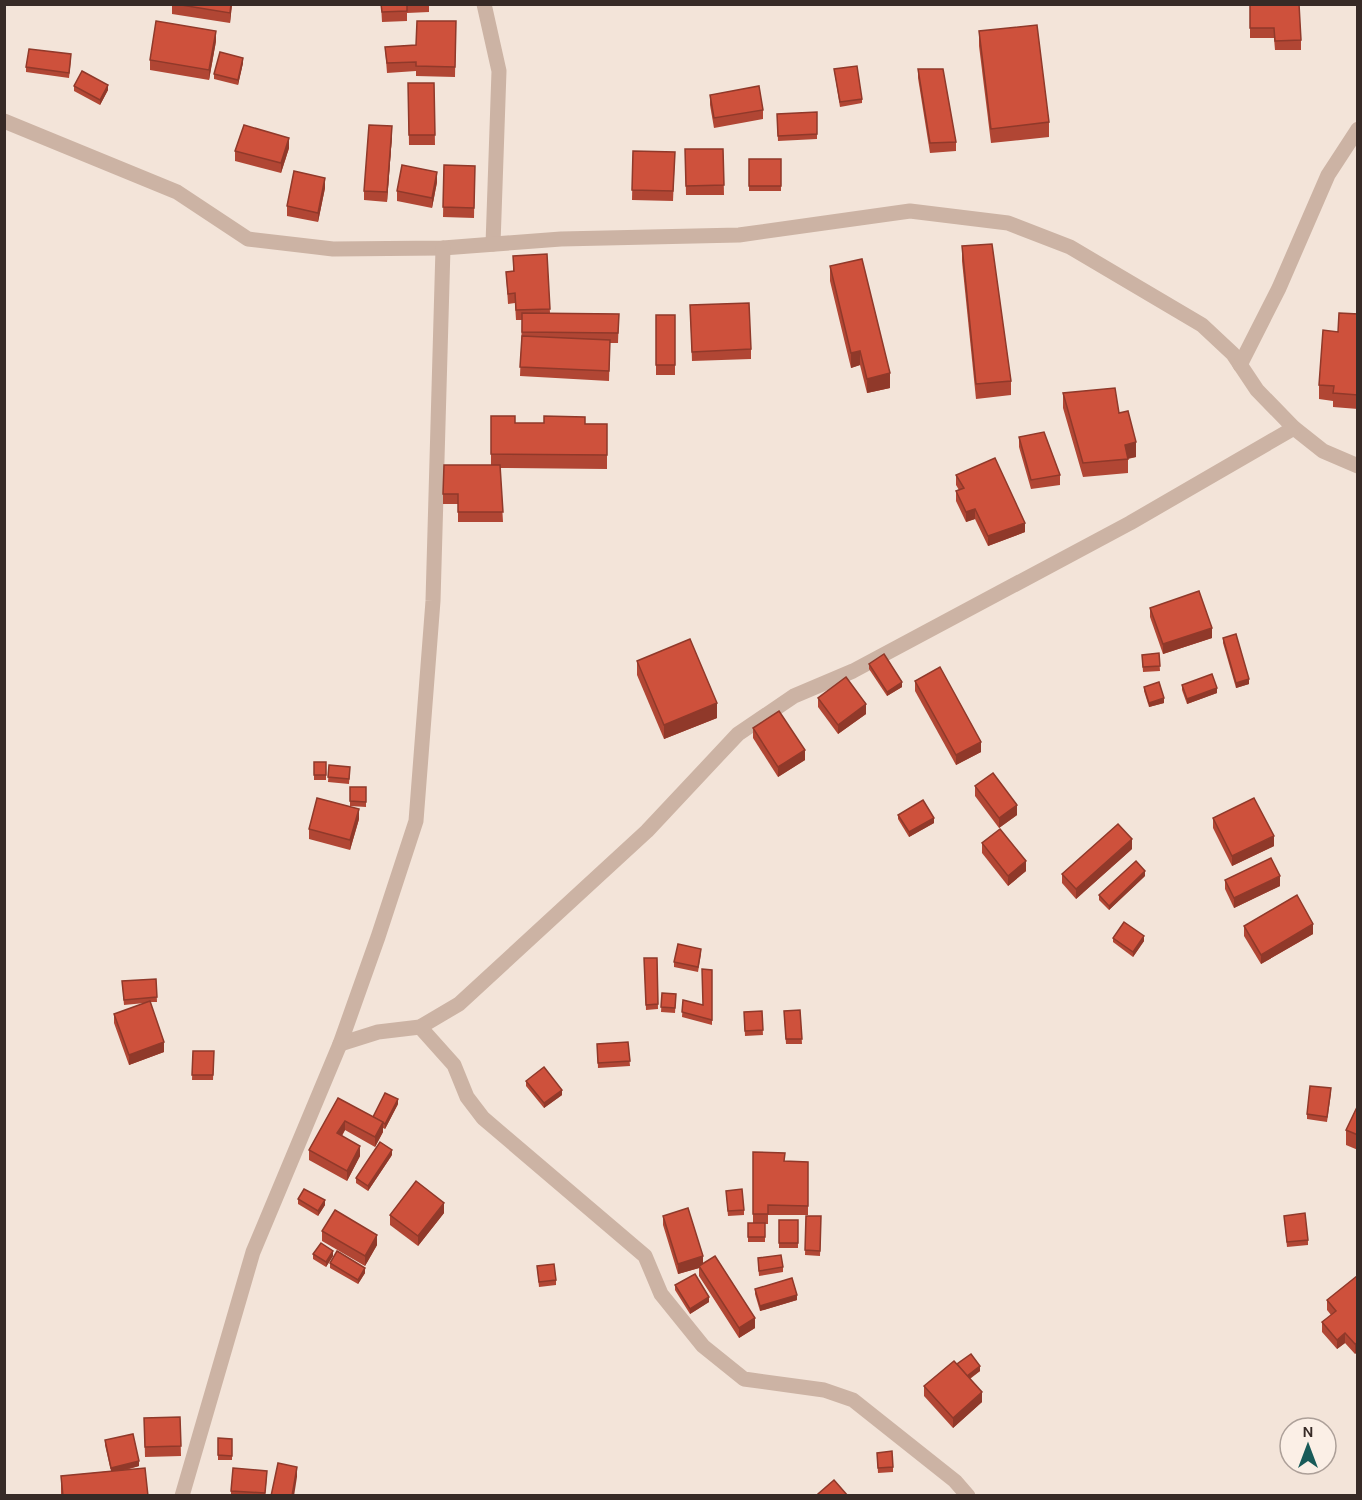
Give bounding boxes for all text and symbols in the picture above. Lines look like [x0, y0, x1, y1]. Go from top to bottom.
north arrow [1278, 1416, 1338, 1476]
text: N [1302, 1422, 1314, 1441]

